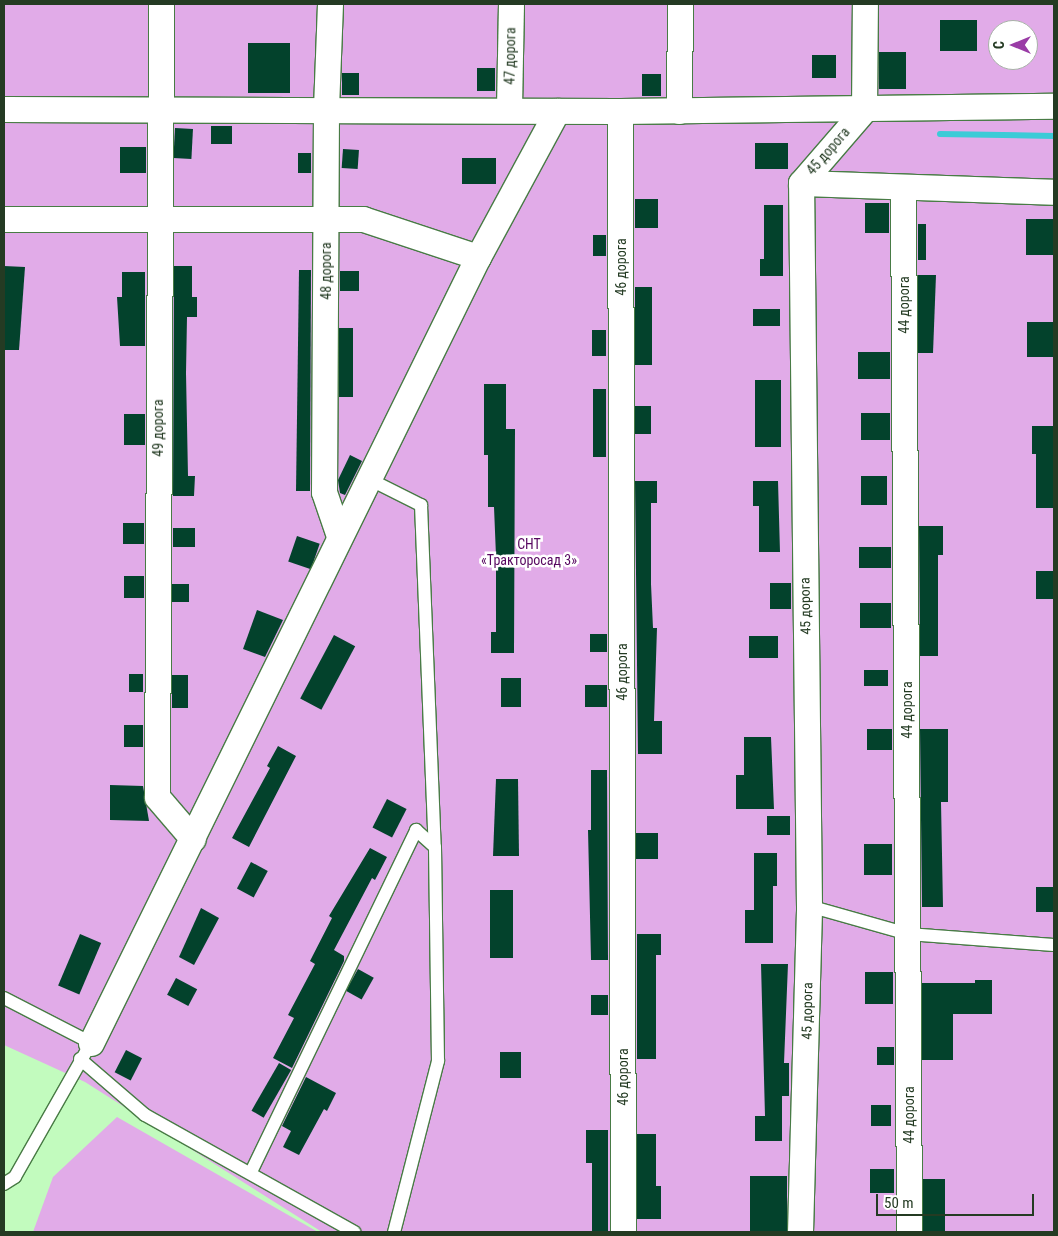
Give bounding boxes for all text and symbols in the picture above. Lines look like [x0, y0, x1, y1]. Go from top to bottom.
north arrow [988, 20, 1038, 70]
street label: 47 дорога [501, 27, 519, 85]
text: С [991, 41, 1007, 49]
street label: 45 дорога [803, 124, 853, 178]
street label: 46 дорога [613, 238, 629, 296]
street label: 48 дорога [318, 242, 334, 300]
street label: 44 дорога [896, 276, 912, 334]
street label: 49 дорога [150, 399, 166, 457]
park label: СНТ «Тракторосад 3» [481, 536, 577, 568]
street label: 45 дорога [796, 577, 814, 635]
street label: 46 дорога [614, 643, 630, 701]
street label: 44 дорога [899, 681, 915, 739]
street label: 45 дорога [798, 982, 816, 1040]
street label: 46 дорога [615, 1048, 631, 1106]
street label: 44 дорога [901, 1086, 917, 1144]
scale bar [878, 1184, 1036, 1216]
text: 50 m [884, 1194, 914, 1212]

